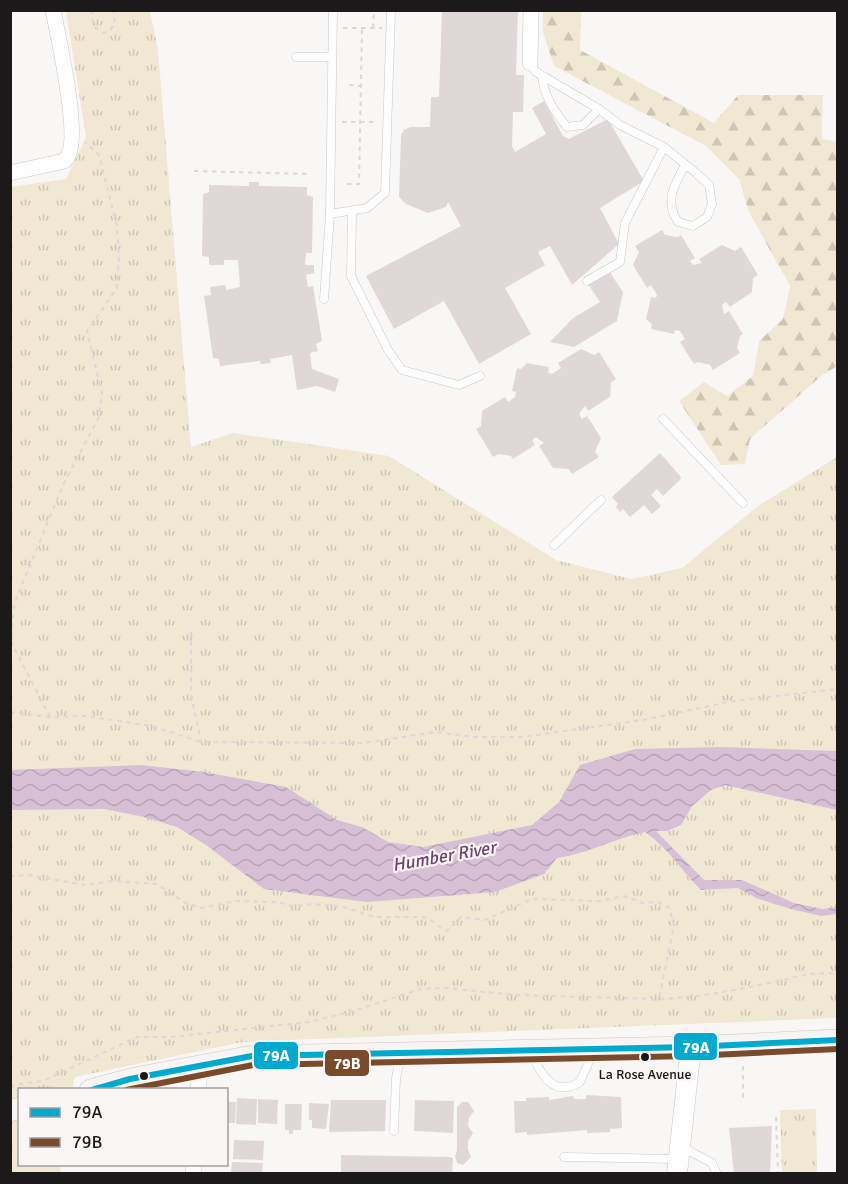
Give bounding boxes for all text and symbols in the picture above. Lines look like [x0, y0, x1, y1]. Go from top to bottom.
water label: Humber River [391, 836, 500, 876]
line badge: 79A [673, 1032, 718, 1061]
text: 79A [682, 1038, 711, 1058]
line badge: 79A [253, 1041, 299, 1070]
text: 79A [262, 1046, 291, 1066]
line badge: 79B [324, 1049, 370, 1077]
marker: La Rose Avenue [639, 1051, 651, 1063]
text: 79B [333, 1054, 361, 1074]
place label: La Rose Avenue [599, 1066, 691, 1083]
unlabelled marker [138, 1070, 150, 1082]
legend [18, 1088, 228, 1166]
text: 79A [72, 1101, 102, 1123]
text: 79B [72, 1131, 102, 1153]

